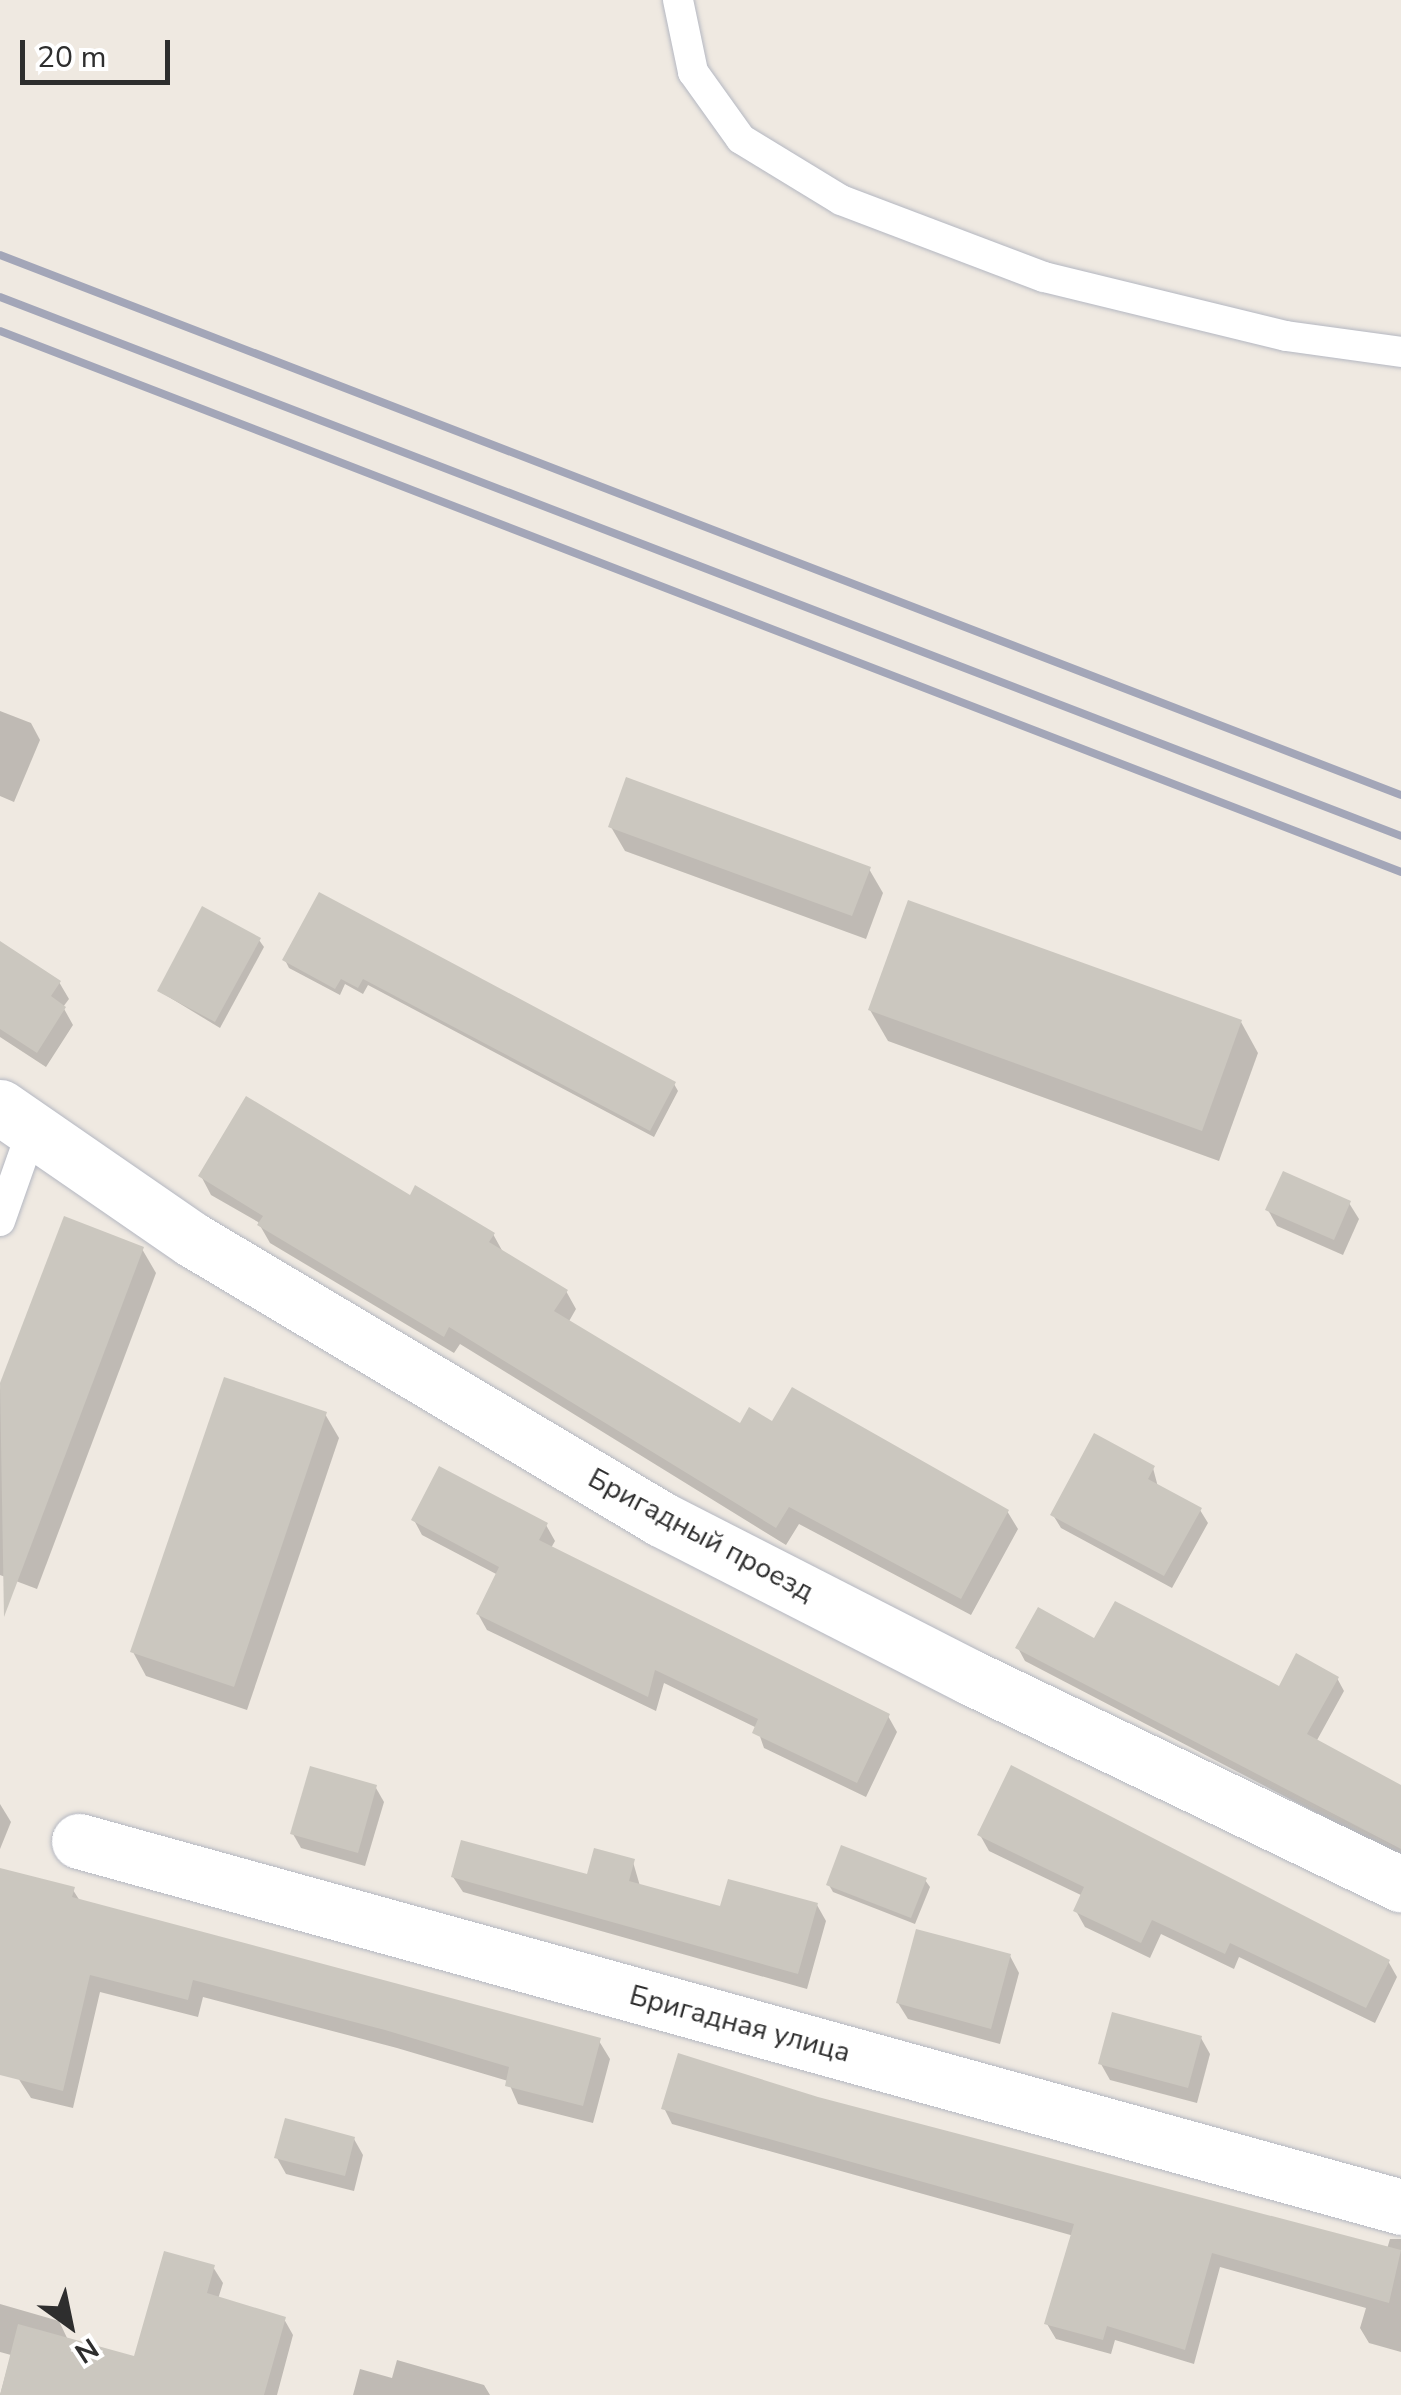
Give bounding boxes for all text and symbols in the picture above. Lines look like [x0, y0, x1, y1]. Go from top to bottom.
scale bar [25, 20, 175, 82]
text: 20 m [37, 37, 106, 78]
street label: Бригадный проезд [583, 1461, 819, 1609]
street label: Бригадная улица [626, 1978, 854, 2070]
north arrow [20, 2275, 120, 2375]
text: N [67, 2329, 105, 2372]

